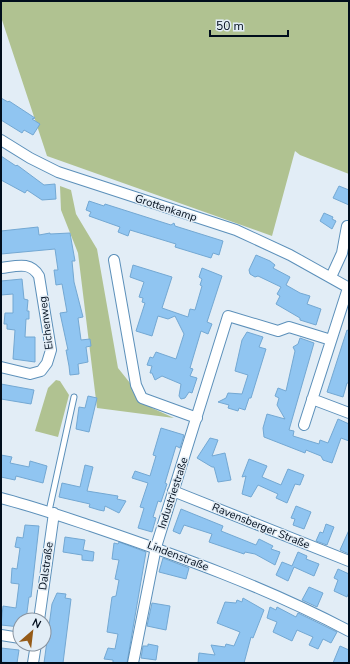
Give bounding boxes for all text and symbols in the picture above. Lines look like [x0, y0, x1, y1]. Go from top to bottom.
scale bar [210, 12, 288, 38]
text: 50 m [216, 18, 244, 34]
street label: Grottenkamp [133, 191, 199, 225]
street label: Eichenweg [35, 295, 57, 351]
street label: Industriestraße [154, 455, 192, 531]
street label: Ravensberger Straße [210, 500, 312, 553]
street label: Lindenstraße [145, 537, 211, 575]
street label: Dalstraße [35, 541, 57, 591]
north arrow [12, 612, 52, 652]
text: N [29, 615, 44, 632]

